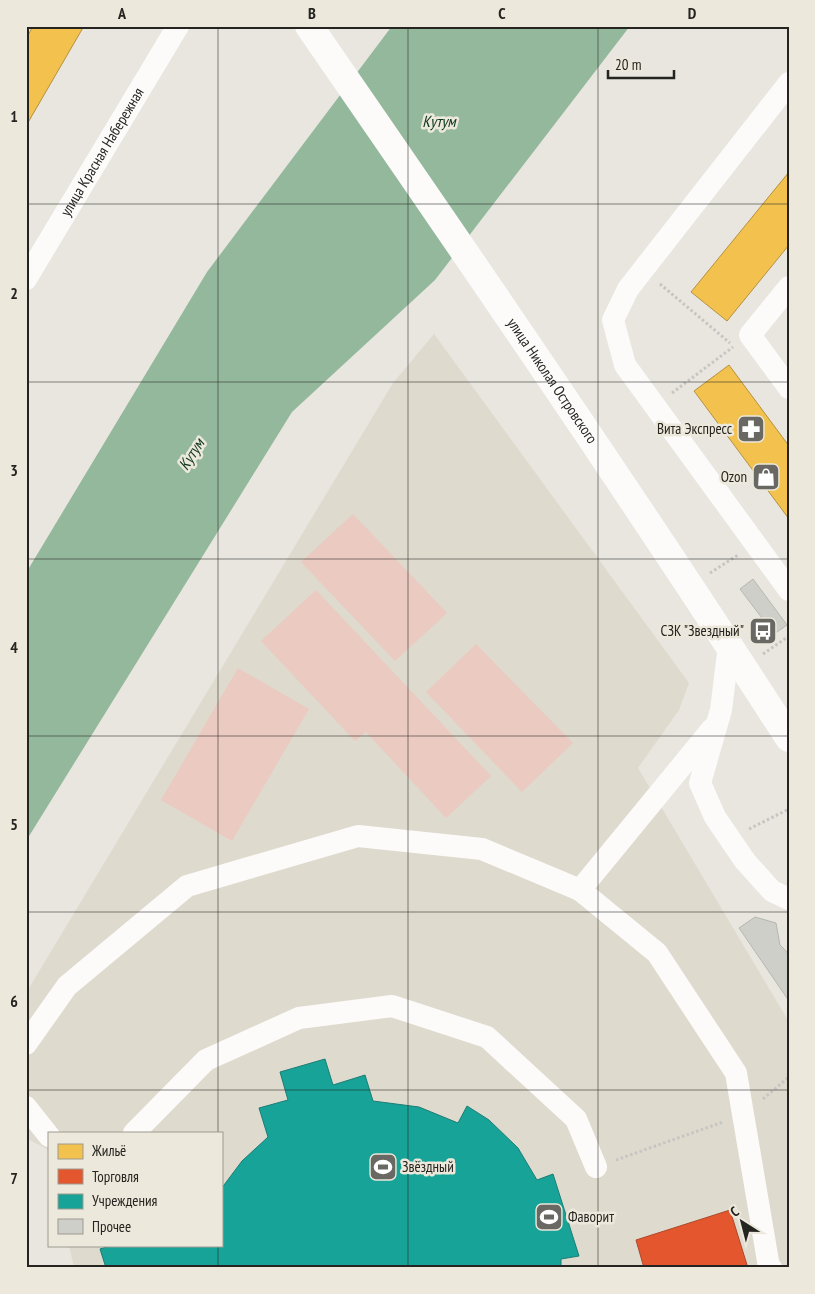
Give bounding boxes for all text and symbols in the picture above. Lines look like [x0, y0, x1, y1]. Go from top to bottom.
text: A [117, 3, 127, 23]
text: B [308, 3, 316, 23]
text: C [498, 3, 506, 23]
text: D [688, 3, 697, 23]
scale bar [608, 48, 674, 80]
text: 20 m [615, 55, 641, 74]
street label: улица Красная Набережная [56, 84, 148, 220]
text: 1 [10, 106, 18, 126]
water label: Кутум [422, 111, 457, 131]
text: 2 [10, 283, 18, 303]
street label: улица Николая Островского [503, 314, 602, 447]
pharmacy icon: Вита Экспресс [736, 414, 766, 444]
place label: Вита Экспресс [657, 419, 733, 438]
water label: Кутум [174, 433, 209, 473]
text: 3 [10, 460, 18, 480]
shop icon: Ozon [751, 462, 781, 492]
place label: Ozon [721, 467, 747, 486]
bus stop icon: СЗК "Звездный" [748, 616, 778, 646]
place label: СЗК "Звездный" [661, 621, 744, 640]
text: 4 [10, 637, 18, 657]
text: 5 [10, 814, 18, 834]
text: 6 [10, 991, 18, 1011]
legend [48, 1132, 222, 1246]
text: Жильё [91, 1141, 126, 1160]
sports icon: Звёздный [368, 1152, 398, 1182]
place label: Звёздный [402, 1157, 454, 1176]
text: Торговля [92, 1167, 139, 1186]
text: 7 [10, 1168, 18, 1188]
text: Учреждения [92, 1191, 158, 1210]
north arrow [718, 1196, 768, 1246]
sports icon: Фаворит [534, 1202, 564, 1232]
text: С [726, 1202, 743, 1221]
place label: Фаворит [568, 1207, 614, 1226]
text: Прочее [92, 1217, 131, 1236]

